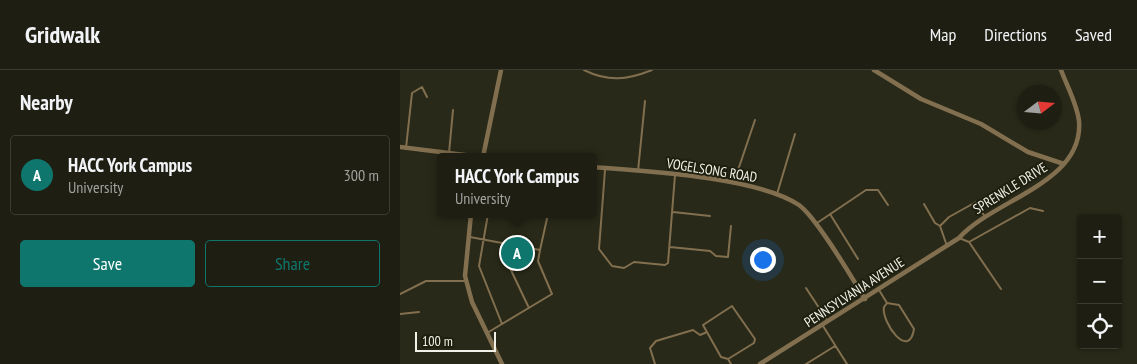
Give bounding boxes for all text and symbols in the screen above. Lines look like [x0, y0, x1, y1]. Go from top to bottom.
text: Gridwalk [25, 19, 100, 50]
text: Map [930, 23, 956, 46]
text: Directions [984, 23, 1047, 46]
text: Saved [1075, 23, 1112, 46]
north arrow [1017, 85, 1062, 130]
text: Nearby [20, 89, 73, 116]
text: HACC York Campus [68, 153, 192, 177]
popup [437, 153, 597, 218]
street label: VOGELSONG ROAD [665, 154, 759, 186]
street label: SPRENKLE DRIVE [970, 158, 1050, 218]
text: HACC York Campus [455, 164, 579, 188]
text: A [33, 165, 41, 185]
text: 300 m [344, 165, 379, 185]
text: University [68, 177, 123, 197]
text: University [455, 188, 510, 208]
map controls [1077, 214, 1122, 349]
button: + [1077, 214, 1122, 259]
pin: A [501, 234, 533, 272]
button: Save [20, 240, 195, 287]
button: Share [205, 240, 380, 287]
your location [750, 247, 776, 273]
street label: PENNSYLVANIA AVENUE [801, 253, 907, 331]
button: − [1077, 259, 1122, 304]
button: locate [1077, 304, 1122, 349]
scale bar [415, 329, 496, 352]
text: 100 m [422, 332, 453, 350]

